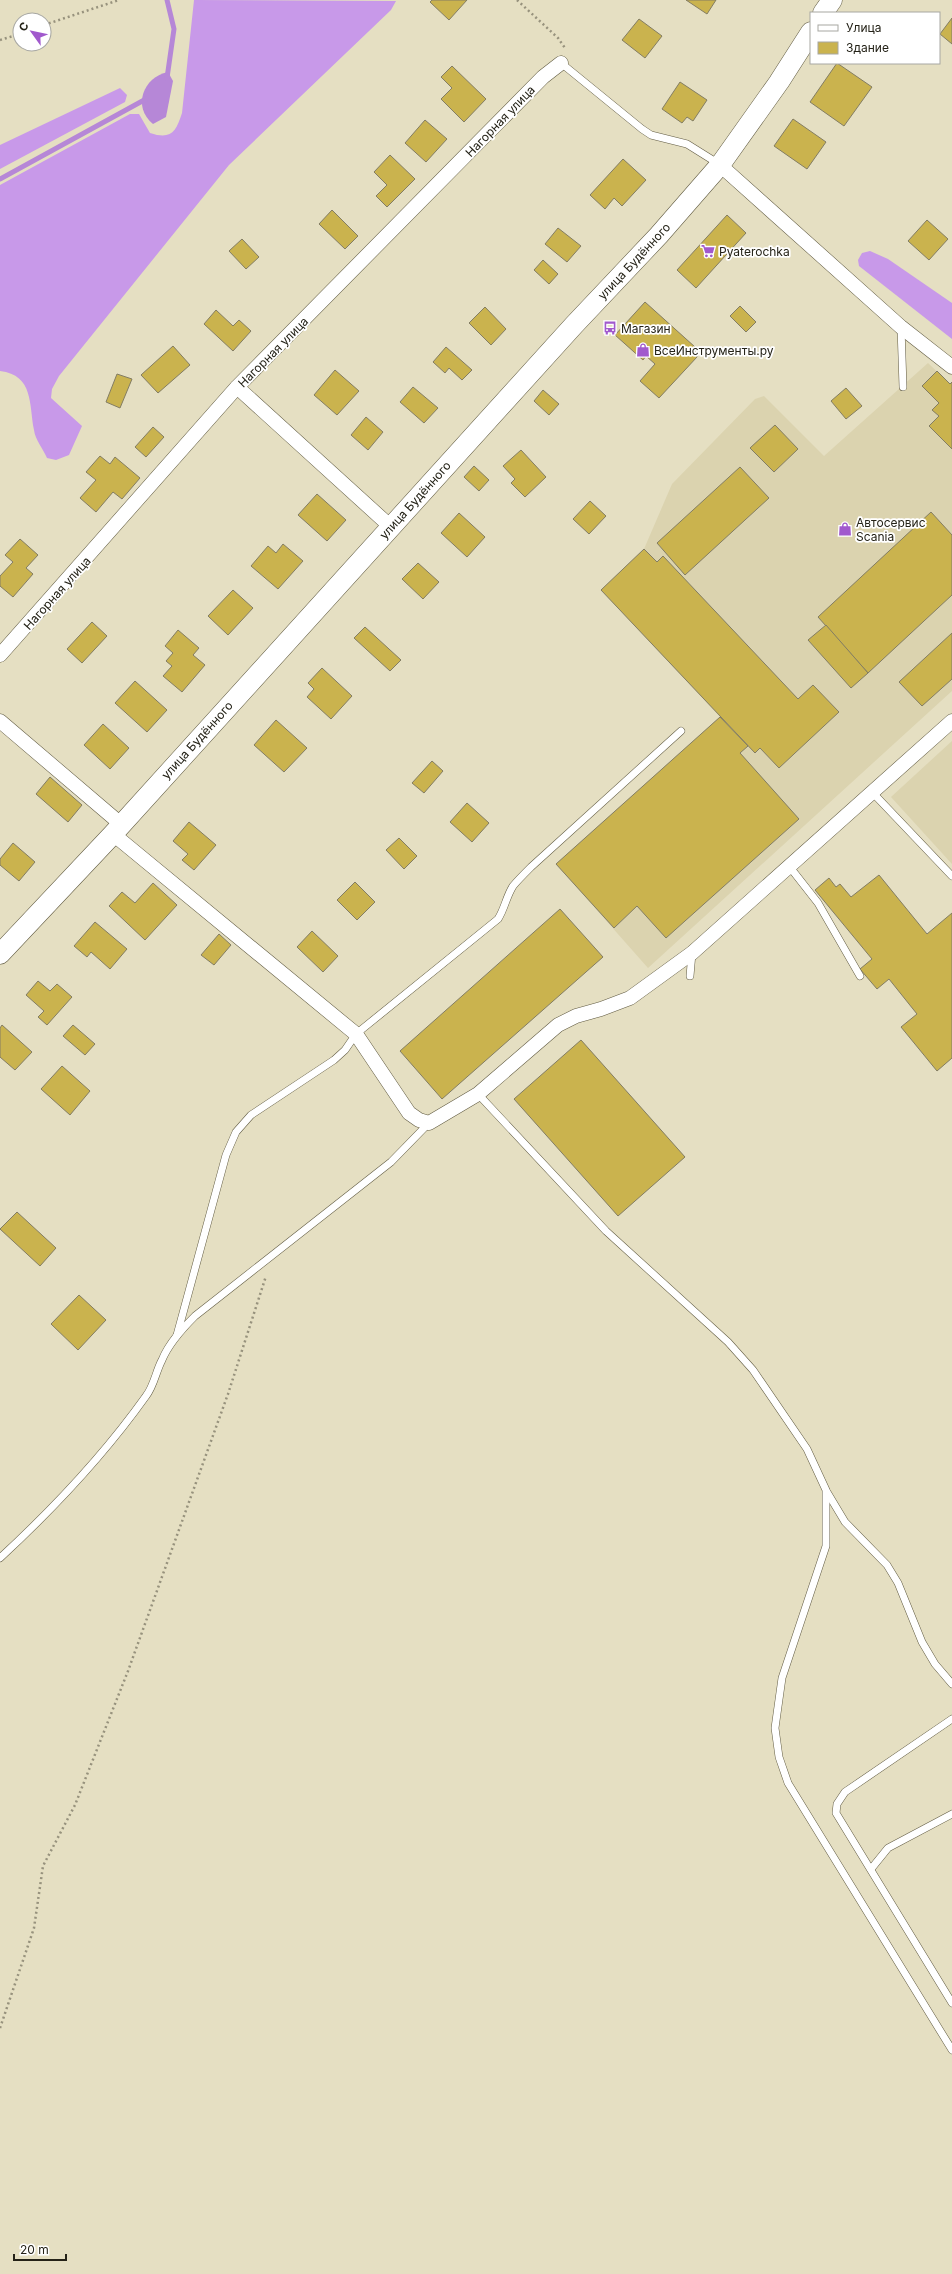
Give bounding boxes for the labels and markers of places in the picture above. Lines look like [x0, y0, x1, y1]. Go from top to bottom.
supermarket icon: Pyaterochka [700, 243, 716, 259]
place label: Pyaterochka [719, 244, 790, 259]
bus stop icon: Магазин [602, 320, 618, 336]
place label: Магазин [621, 321, 671, 336]
shop icon: ВсеИнструменты.ру [635, 342, 651, 358]
place label: ВсеИнструменты.ру [654, 343, 774, 358]
place label: Автосервис Scania [856, 515, 926, 544]
shop icon: Автосервис Scania [837, 521, 853, 537]

